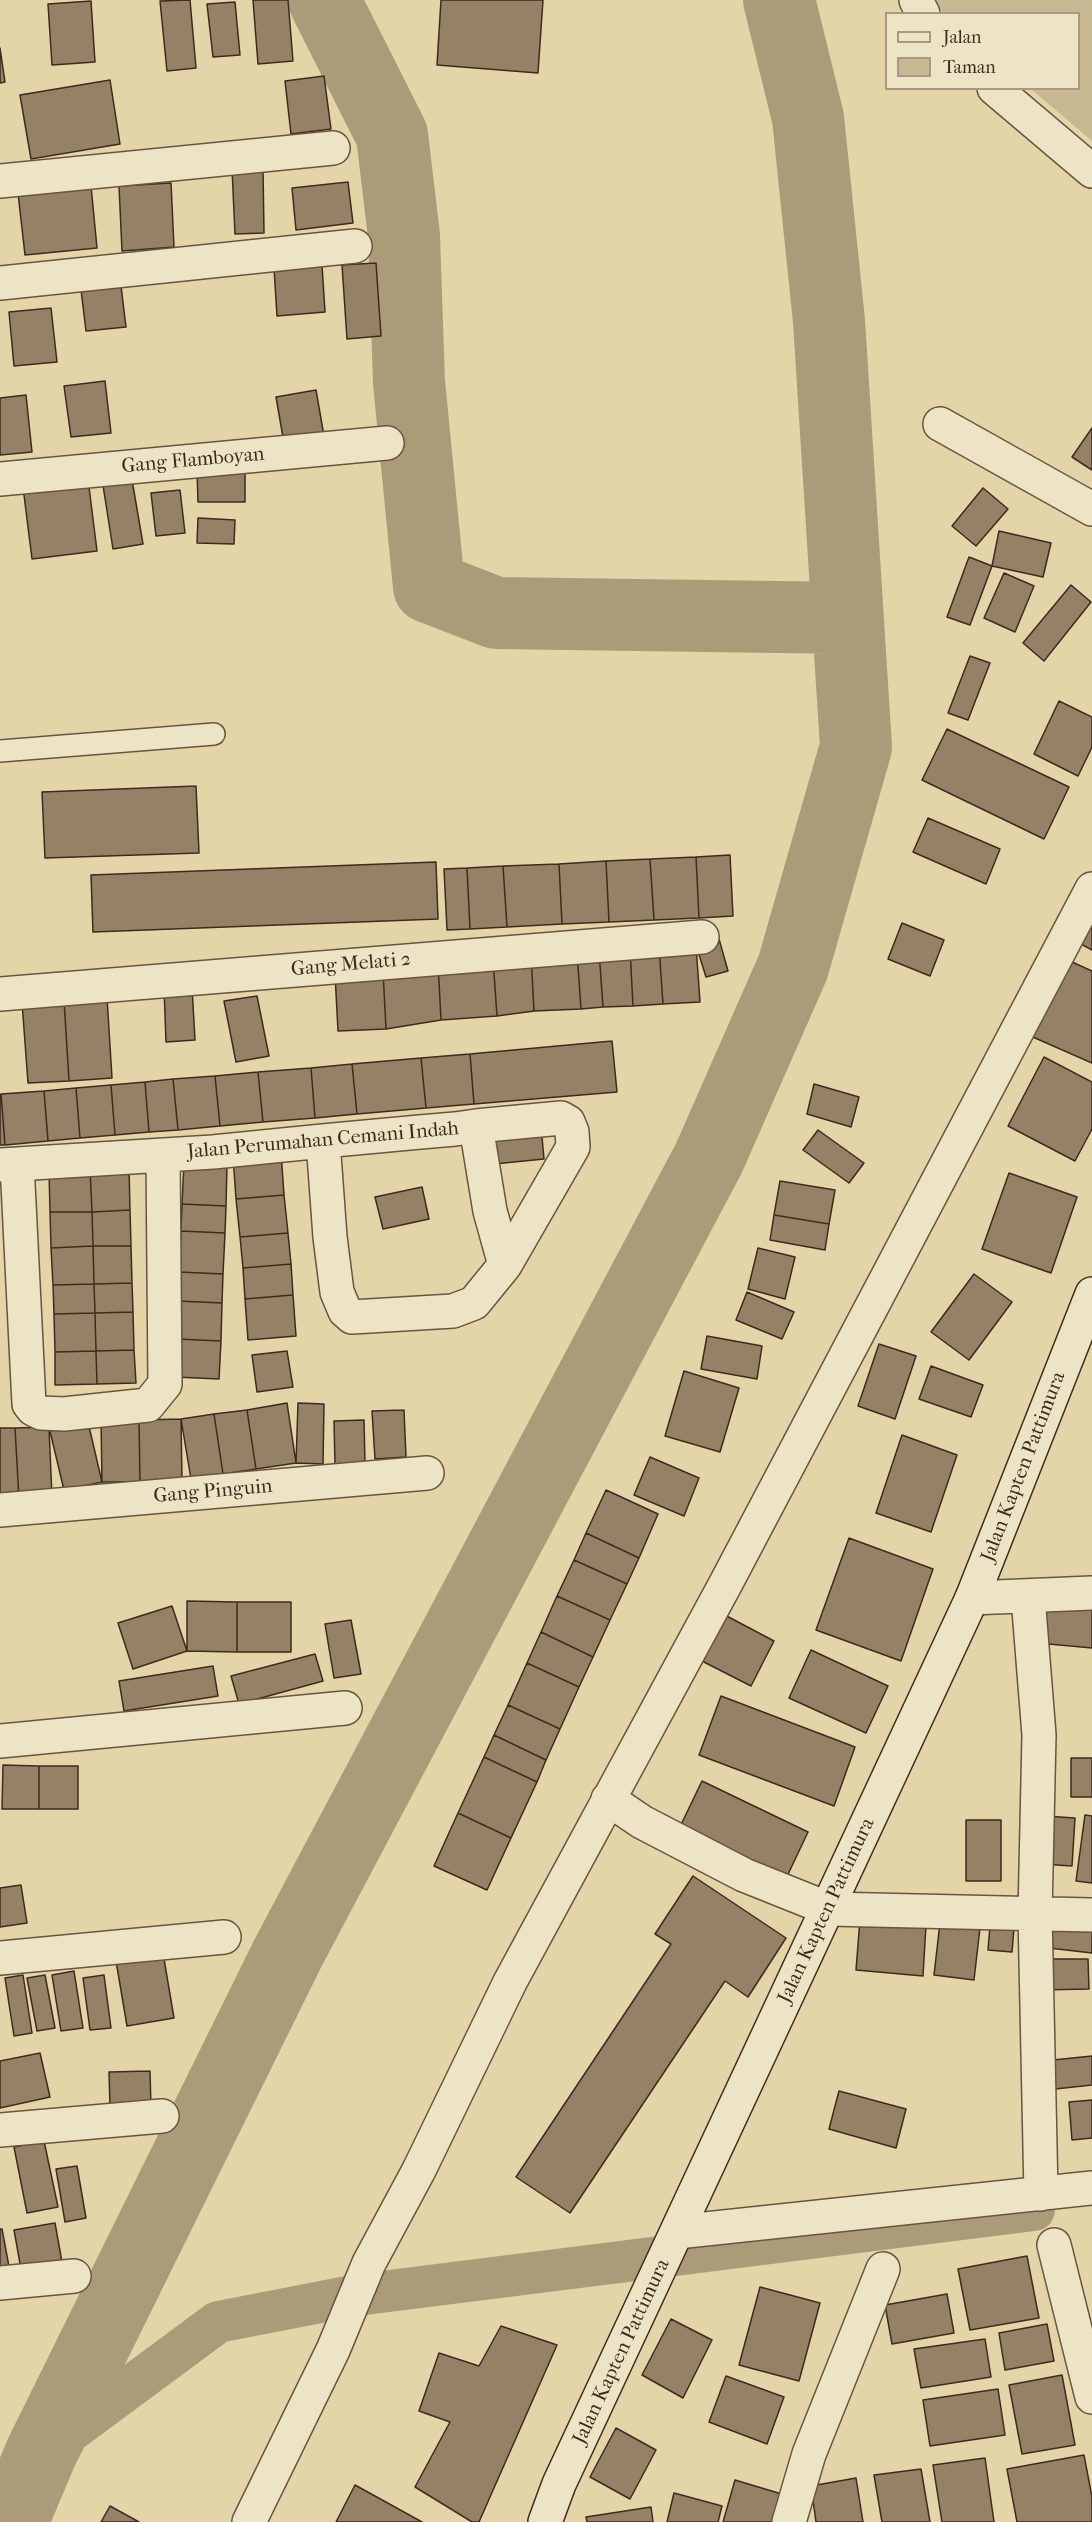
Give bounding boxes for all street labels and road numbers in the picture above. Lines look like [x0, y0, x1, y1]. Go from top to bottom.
street label: Gang Flamboyan [120, 443, 266, 479]
street label: Gang Melati 2 [290, 948, 412, 982]
street label: Jalan Perumahan Cemani Indah [186, 1117, 460, 1165]
street label: Jalan Kapten Pattimura [977, 1369, 1071, 1565]
street label: Gang Pinguin [152, 1475, 274, 1509]
street label: Jalan Kapten Pattimura [774, 1815, 880, 2007]
street label: Jalan Kapten Pattimura [569, 2256, 675, 2448]

